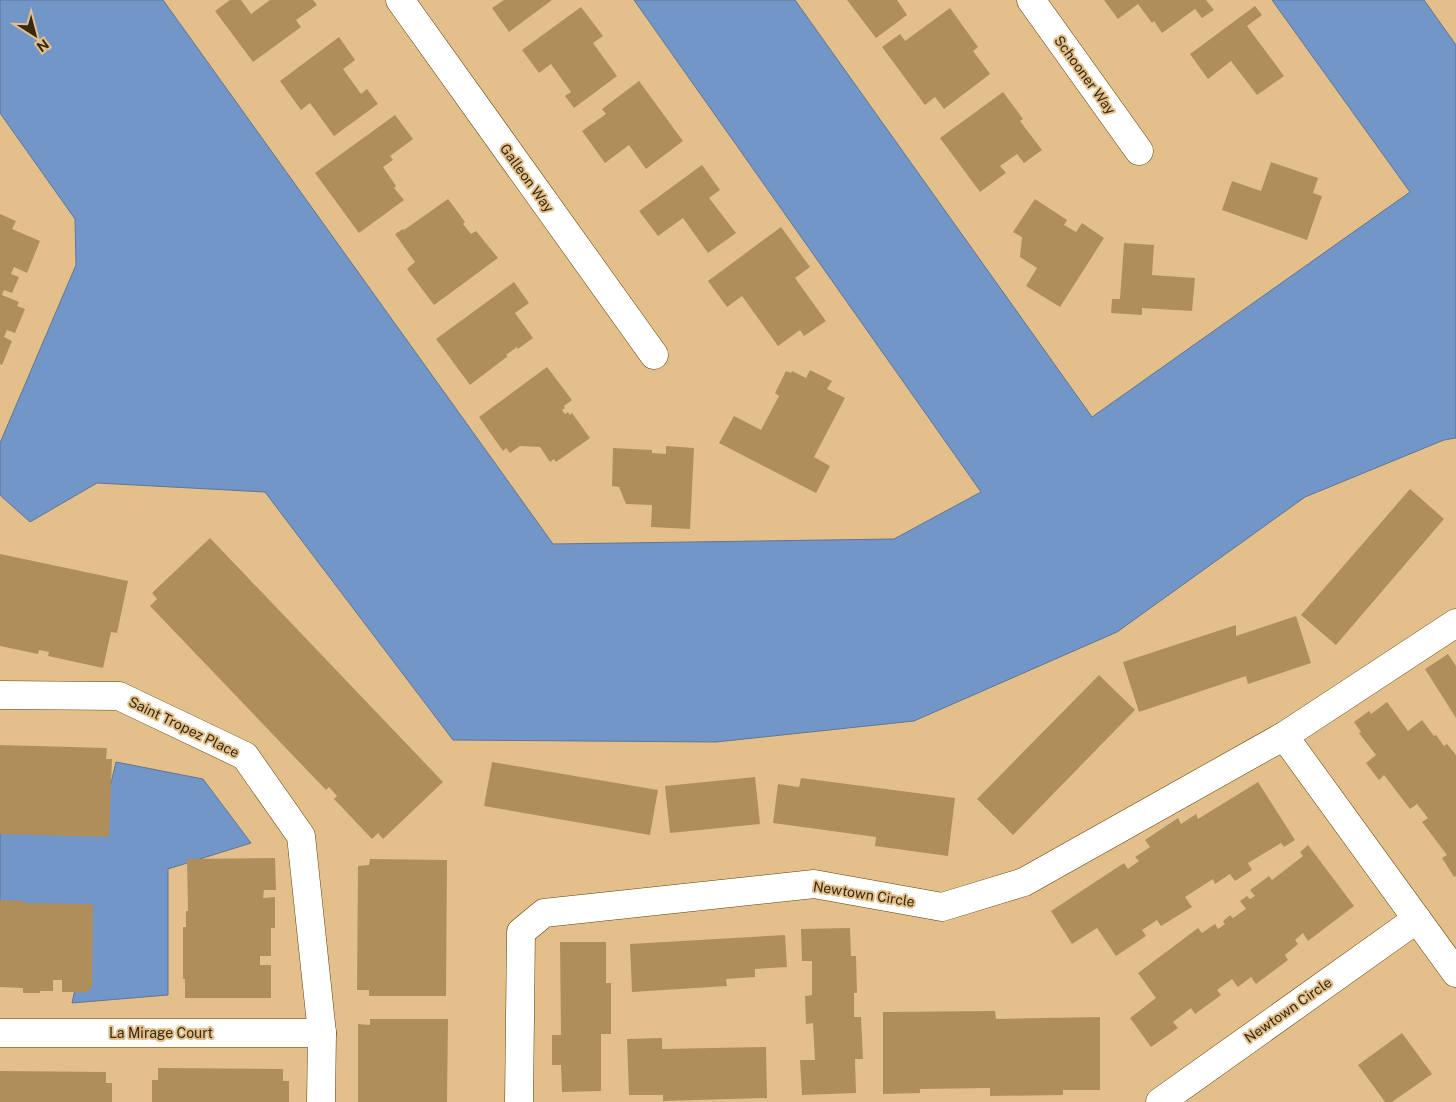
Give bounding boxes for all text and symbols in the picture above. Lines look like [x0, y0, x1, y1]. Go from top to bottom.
north arrow [10, 10, 60, 60]
street label: Schooner Way [1051, 33, 1119, 118]
text: N [34, 36, 52, 55]
street label: Galleon Way [497, 141, 557, 216]
street label: Saint Tropez Place [126, 693, 242, 761]
street label: Newtown Circle [812, 878, 916, 910]
street label: Newtown Circle [1241, 974, 1335, 1046]
street label: La Mirage Court [109, 1025, 213, 1041]

